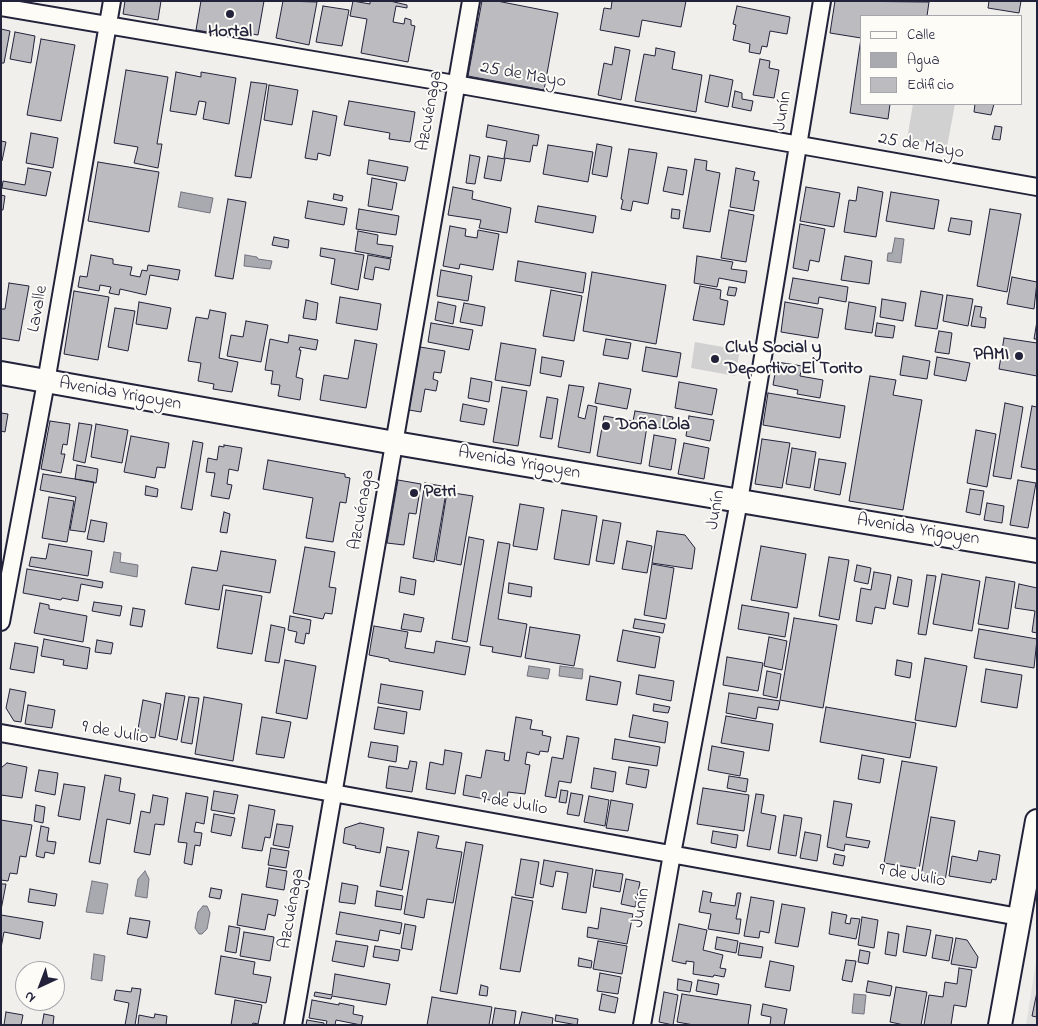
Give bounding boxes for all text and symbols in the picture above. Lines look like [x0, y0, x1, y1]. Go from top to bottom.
marker: Hortal [224, 8, 236, 20]
legend [860, 15, 1023, 105]
place label: Hortal [208, 22, 252, 44]
text: Calle [907, 24, 935, 46]
text: Agua [907, 49, 940, 71]
street label: 25 de Mayo [478, 58, 568, 94]
street label: Azcuénaga [413, 69, 449, 153]
text: Edificio [907, 74, 954, 96]
street label: Junín [770, 90, 798, 132]
street label: 25 de Mayo [876, 129, 966, 165]
street label: Lavalle [24, 284, 54, 334]
place label: Club Social y Deportivo El Torito [725, 338, 863, 380]
place label: PAMI [973, 345, 1009, 367]
marker: PAMI [1013, 350, 1025, 362]
marker: Club Social y Deportivo El Torito [709, 353, 721, 365]
street label: Avenida Yrigoyen [57, 374, 183, 416]
place label: Doña Lola [616, 415, 690, 437]
marker: Doña Lola [600, 420, 612, 432]
street label: Avenida Yrigoyen [456, 443, 582, 485]
street label: Azcuénaga [345, 468, 381, 552]
place label: Petri [424, 482, 456, 504]
marker: Petri [408, 487, 420, 499]
street label: Junín [703, 488, 731, 532]
street label: Avenida Yrigoyen [855, 511, 981, 551]
street label: 9 de Julio [80, 718, 150, 750]
street label: 9 de Julio [479, 789, 549, 821]
street label: 9 de Julio [877, 861, 947, 893]
street label: Azcuénaga [275, 867, 311, 951]
street label: Junín [628, 886, 656, 930]
north arrow [15, 961, 65, 1011]
text: N [19, 986, 41, 1008]

